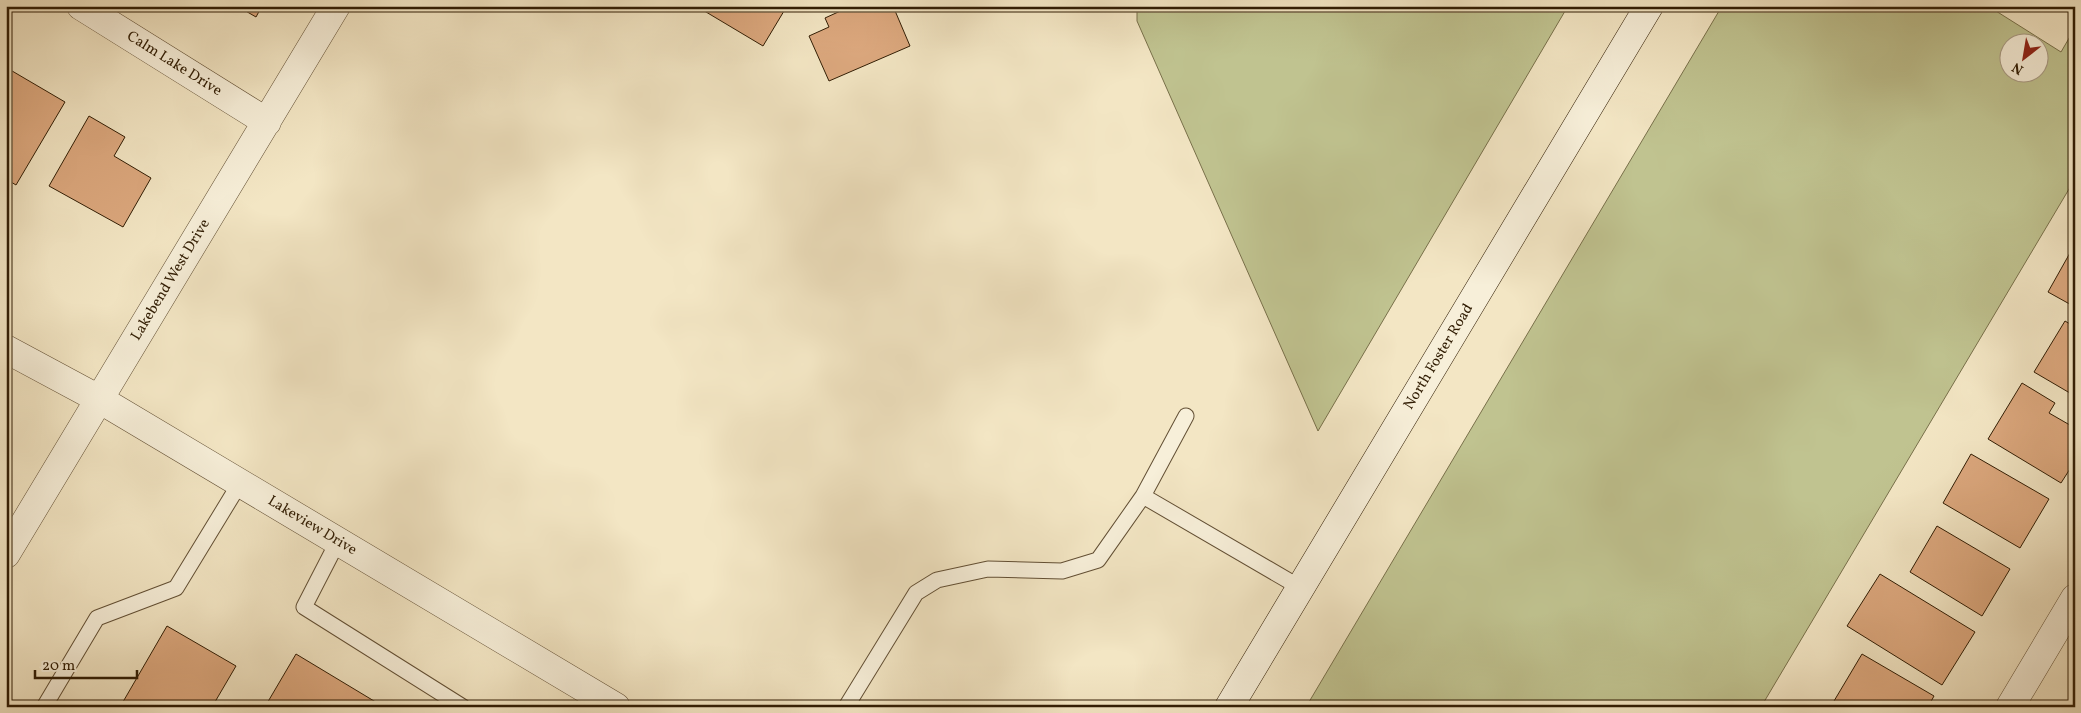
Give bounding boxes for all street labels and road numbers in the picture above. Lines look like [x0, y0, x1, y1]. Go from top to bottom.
street label: Calm Lake Drive [122, 26, 226, 102]
street label: Lakebend West Drive [126, 215, 216, 345]
street label: North Foster Road [1399, 300, 1479, 414]
street label: Lakeview Drive [263, 491, 361, 561]

